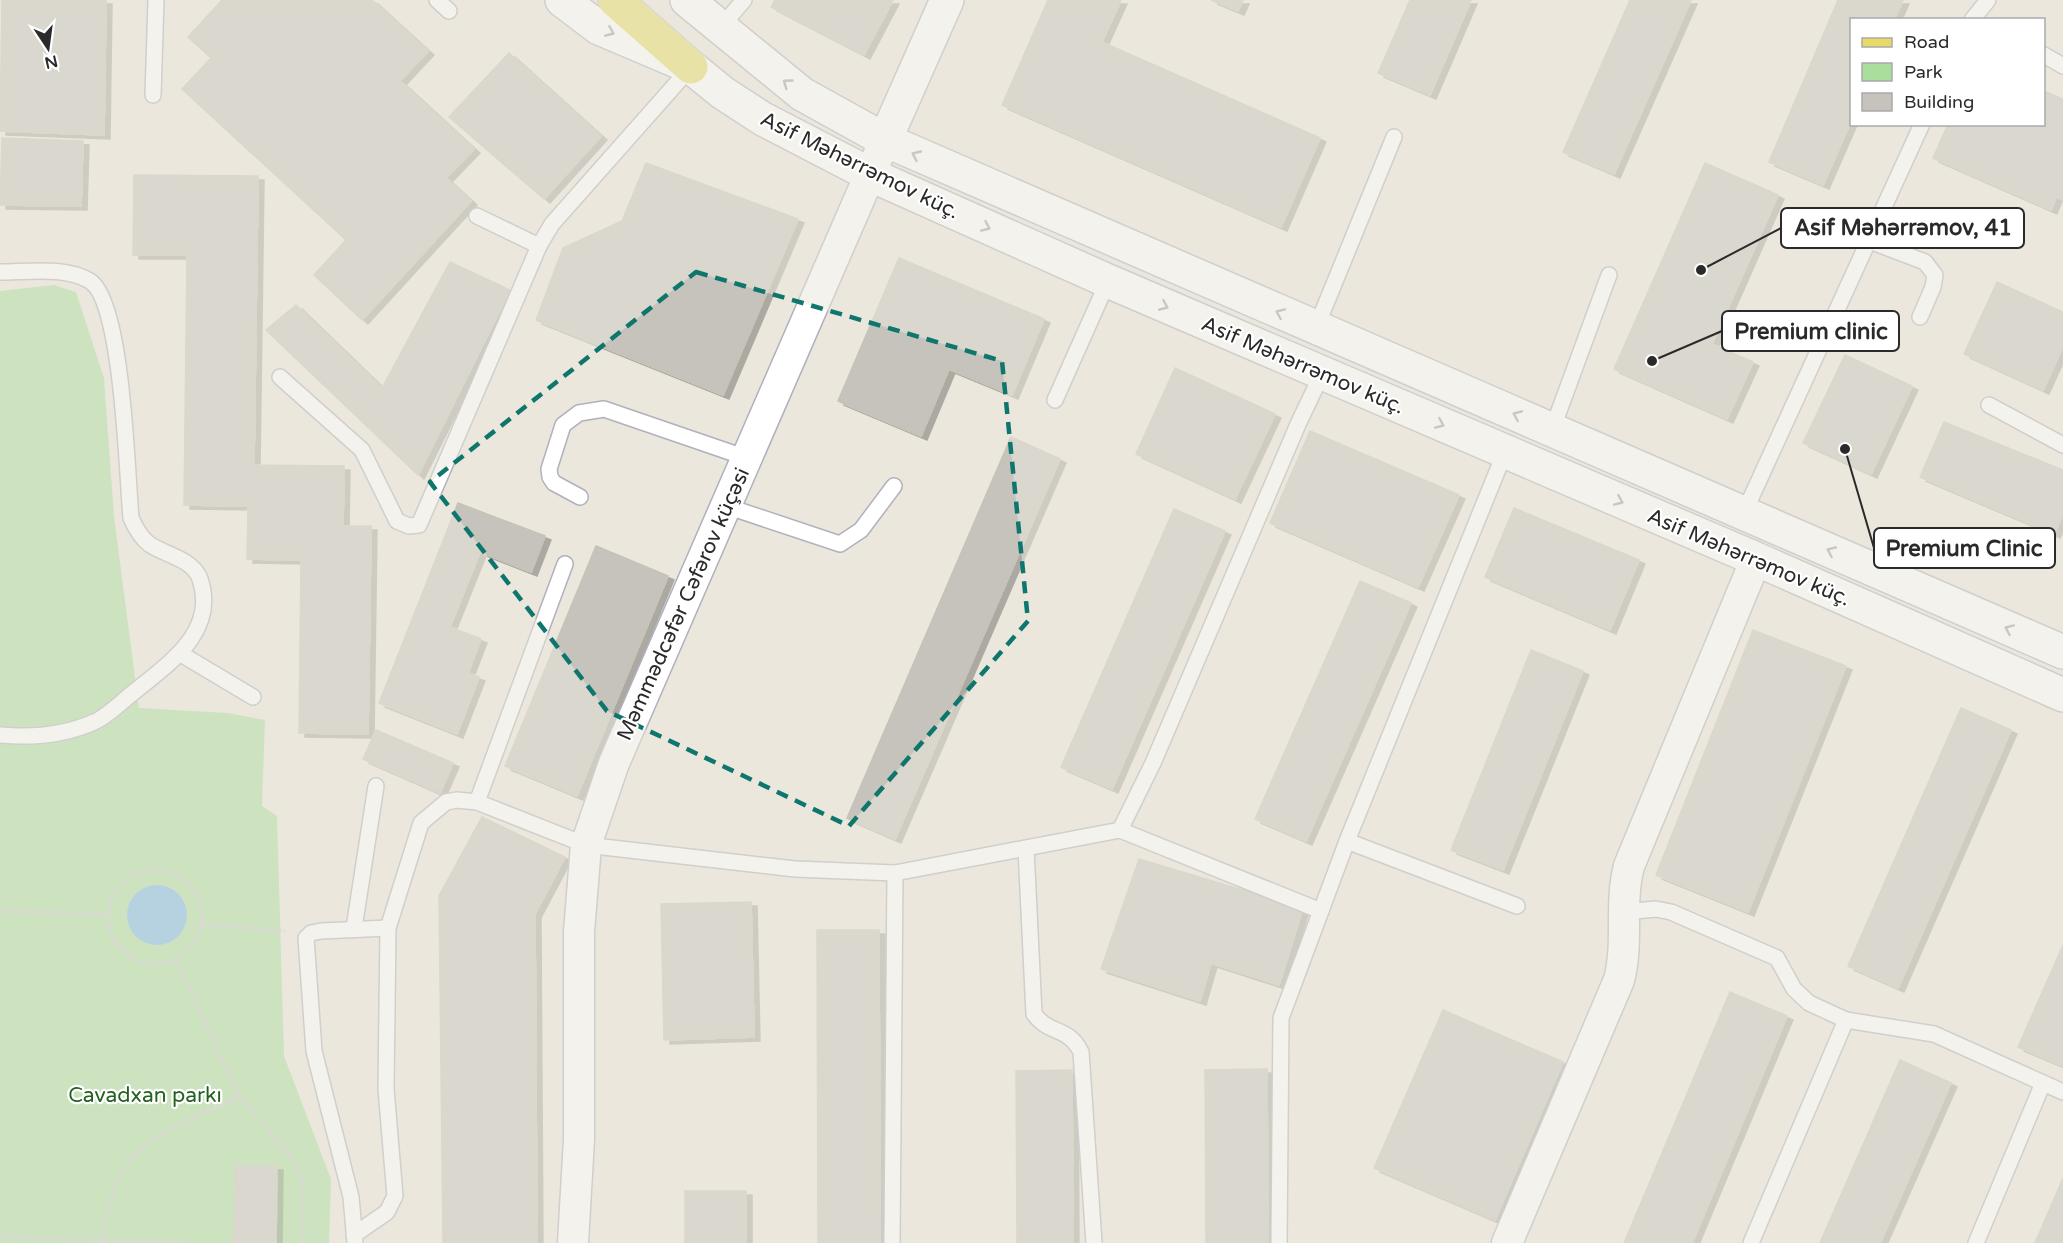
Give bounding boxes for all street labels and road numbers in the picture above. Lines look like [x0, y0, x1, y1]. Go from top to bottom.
street label: Asif Məhərrəmov küç. [756, 106, 963, 224]
street label: Asif Məhərrəmov küç. [1198, 311, 1408, 420]
street label: Məmmədcəfər Cəfərov küçəsi [612, 464, 755, 745]
street label: Asif Məhərrəmov küç. [1644, 503, 1854, 612]

